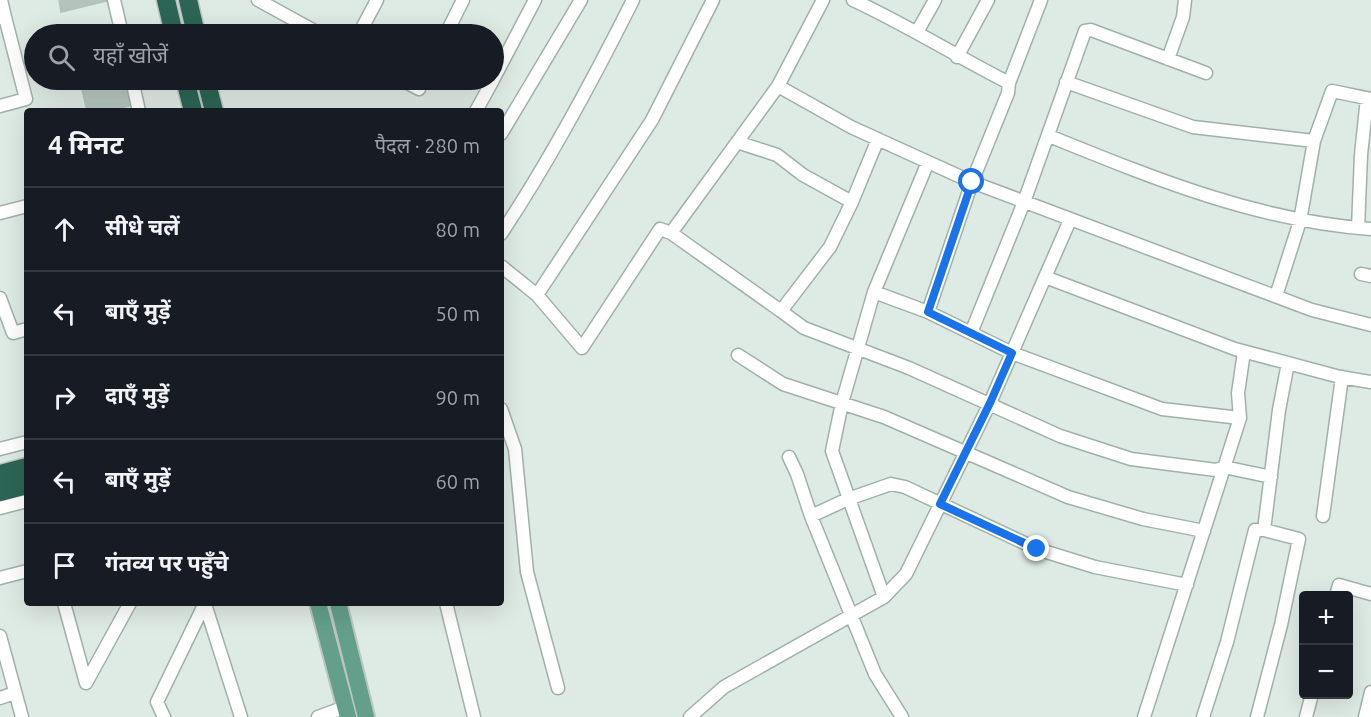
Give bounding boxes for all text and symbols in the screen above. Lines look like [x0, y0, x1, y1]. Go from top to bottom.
search box [24, 24, 504, 90]
icon: search [45, 41, 78, 74]
text: यहाँ खोजें [93, 42, 168, 67]
text: 4 मिनट [48, 130, 123, 159]
text: पैदल · 280 m [375, 134, 480, 157]
route start [958, 168, 984, 194]
icon: ahead [48, 213, 81, 246]
text: सीधे चलें [105, 214, 180, 239]
text: 80 m [436, 218, 480, 241]
icon: left [48, 297, 81, 330]
text: बाएँ मुड़ें [105, 298, 171, 323]
text: 50 m [436, 302, 480, 325]
icon: right [48, 381, 81, 414]
text: दाएँ मुड़ें [105, 382, 169, 407]
text: 90 m [436, 386, 480, 409]
icon: left [48, 465, 81, 498]
text: बाएँ मुड़ें [105, 466, 171, 491]
text: 60 m [436, 470, 480, 493]
route end [1023, 535, 1049, 561]
icon: arrive [48, 549, 81, 582]
text: गंतव्य पर पहुँचे [105, 550, 229, 575]
map controls [1299, 591, 1353, 699]
button: + [1299, 591, 1353, 645]
button: − [1299, 645, 1353, 699]

